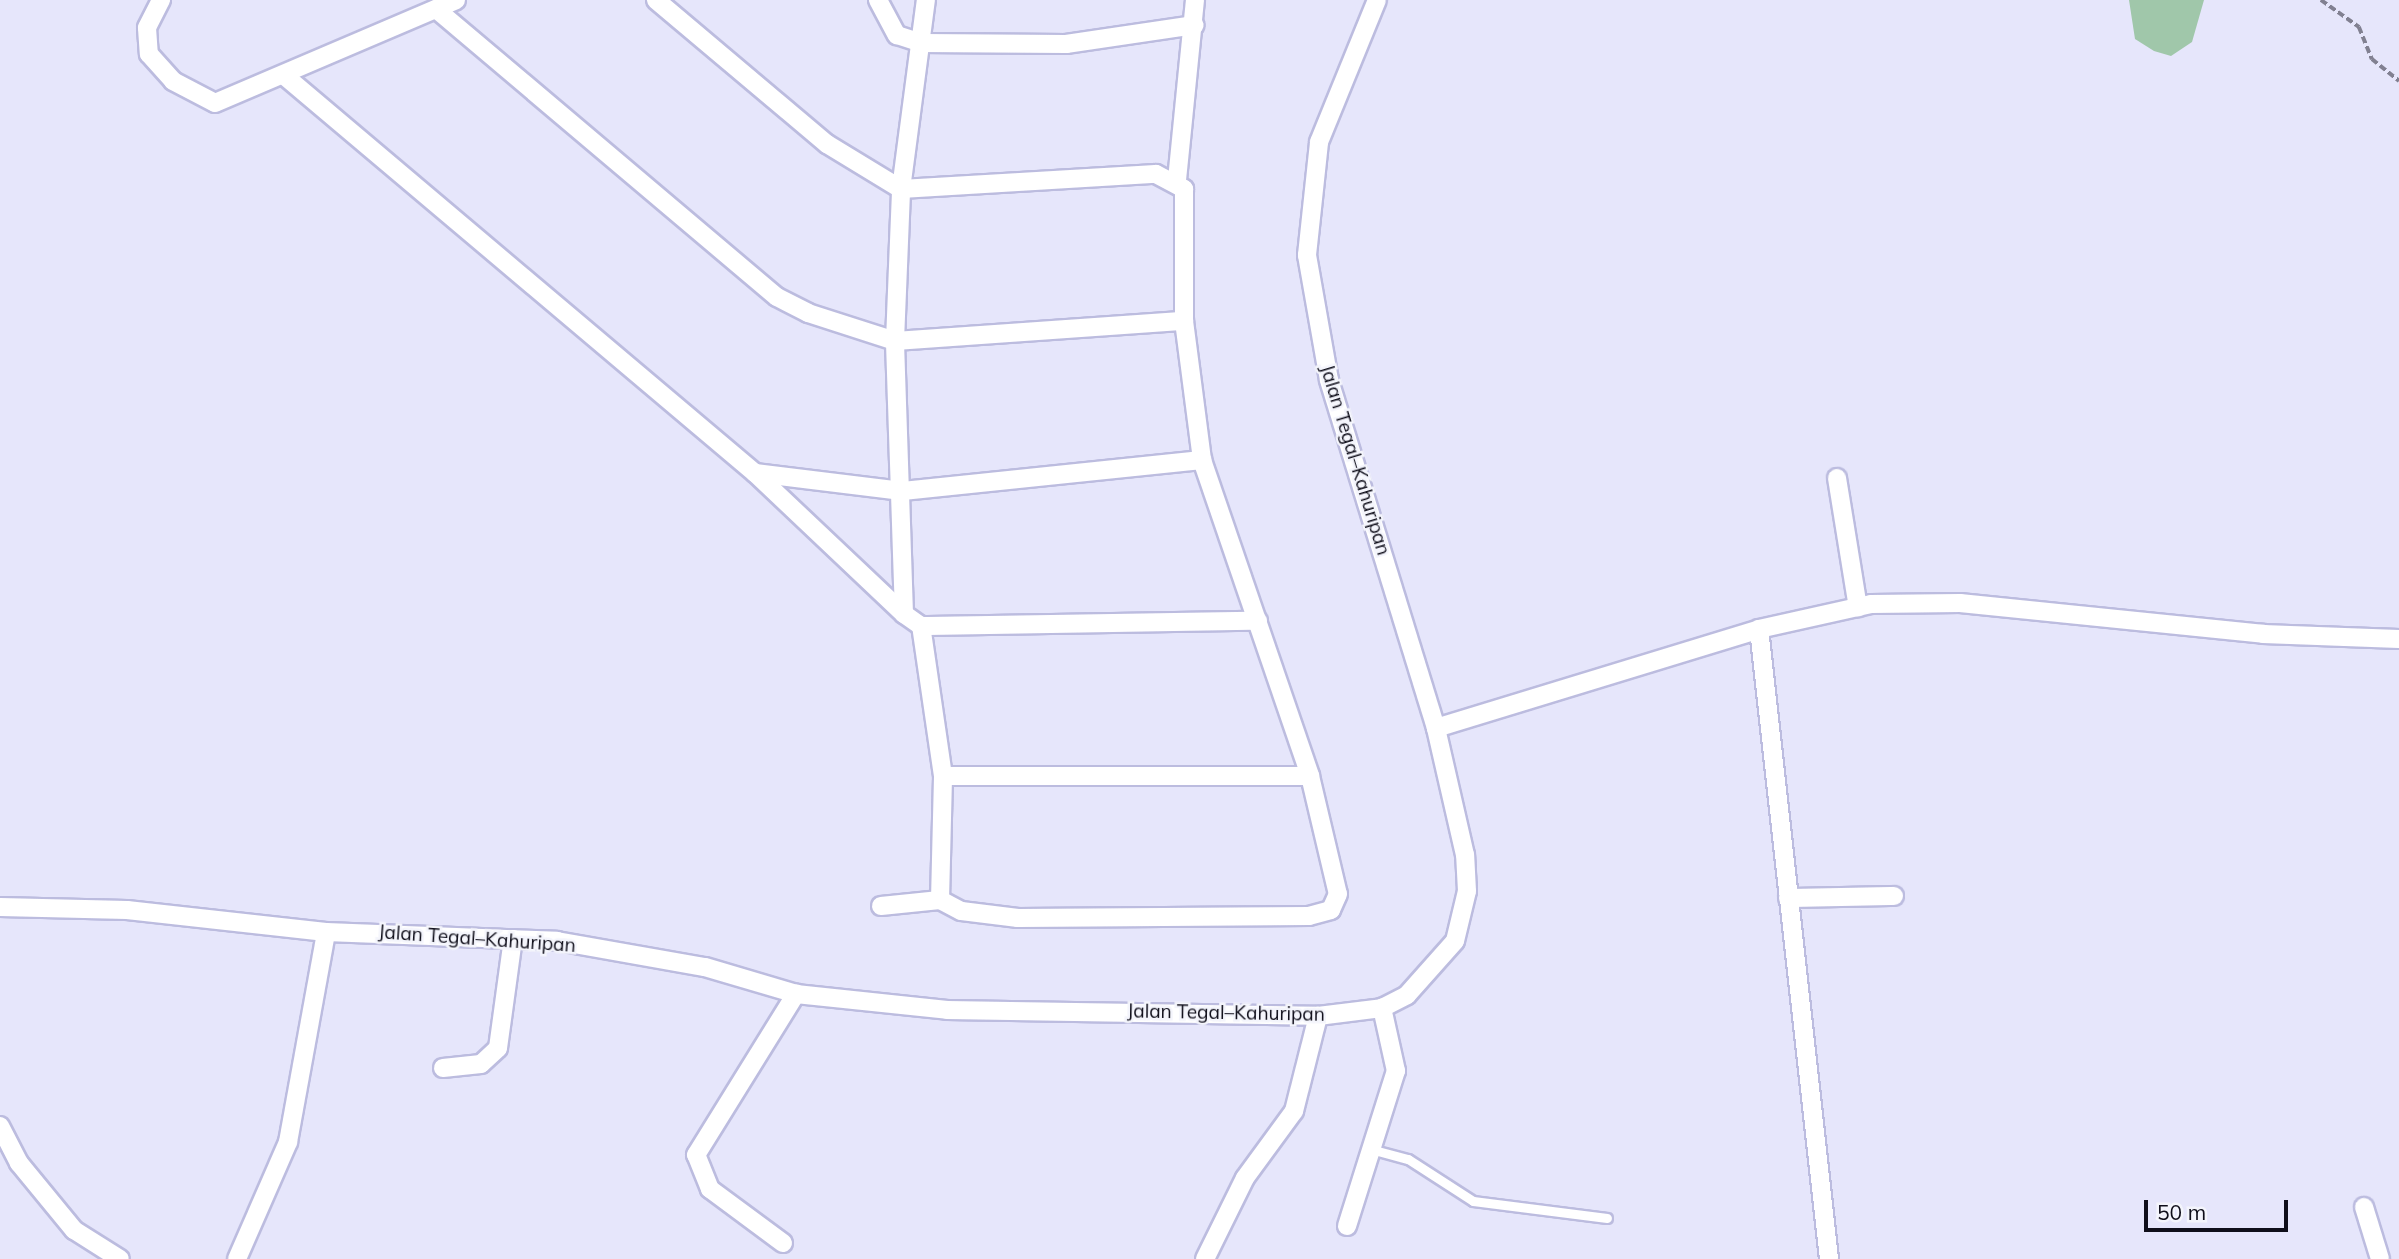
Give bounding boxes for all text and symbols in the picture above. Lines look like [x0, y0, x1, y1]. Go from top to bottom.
street label: Jalan Tegal–Kahuripan [1315, 362, 1395, 558]
street label: Jalan Tegal–Kahuripan [377, 921, 577, 957]
street label: Jalan Tegal–Kahuripan [1127, 1000, 1325, 1026]
scale bar [2147, 1186, 2290, 1230]
text: 50 m [2157, 1199, 2206, 1225]

